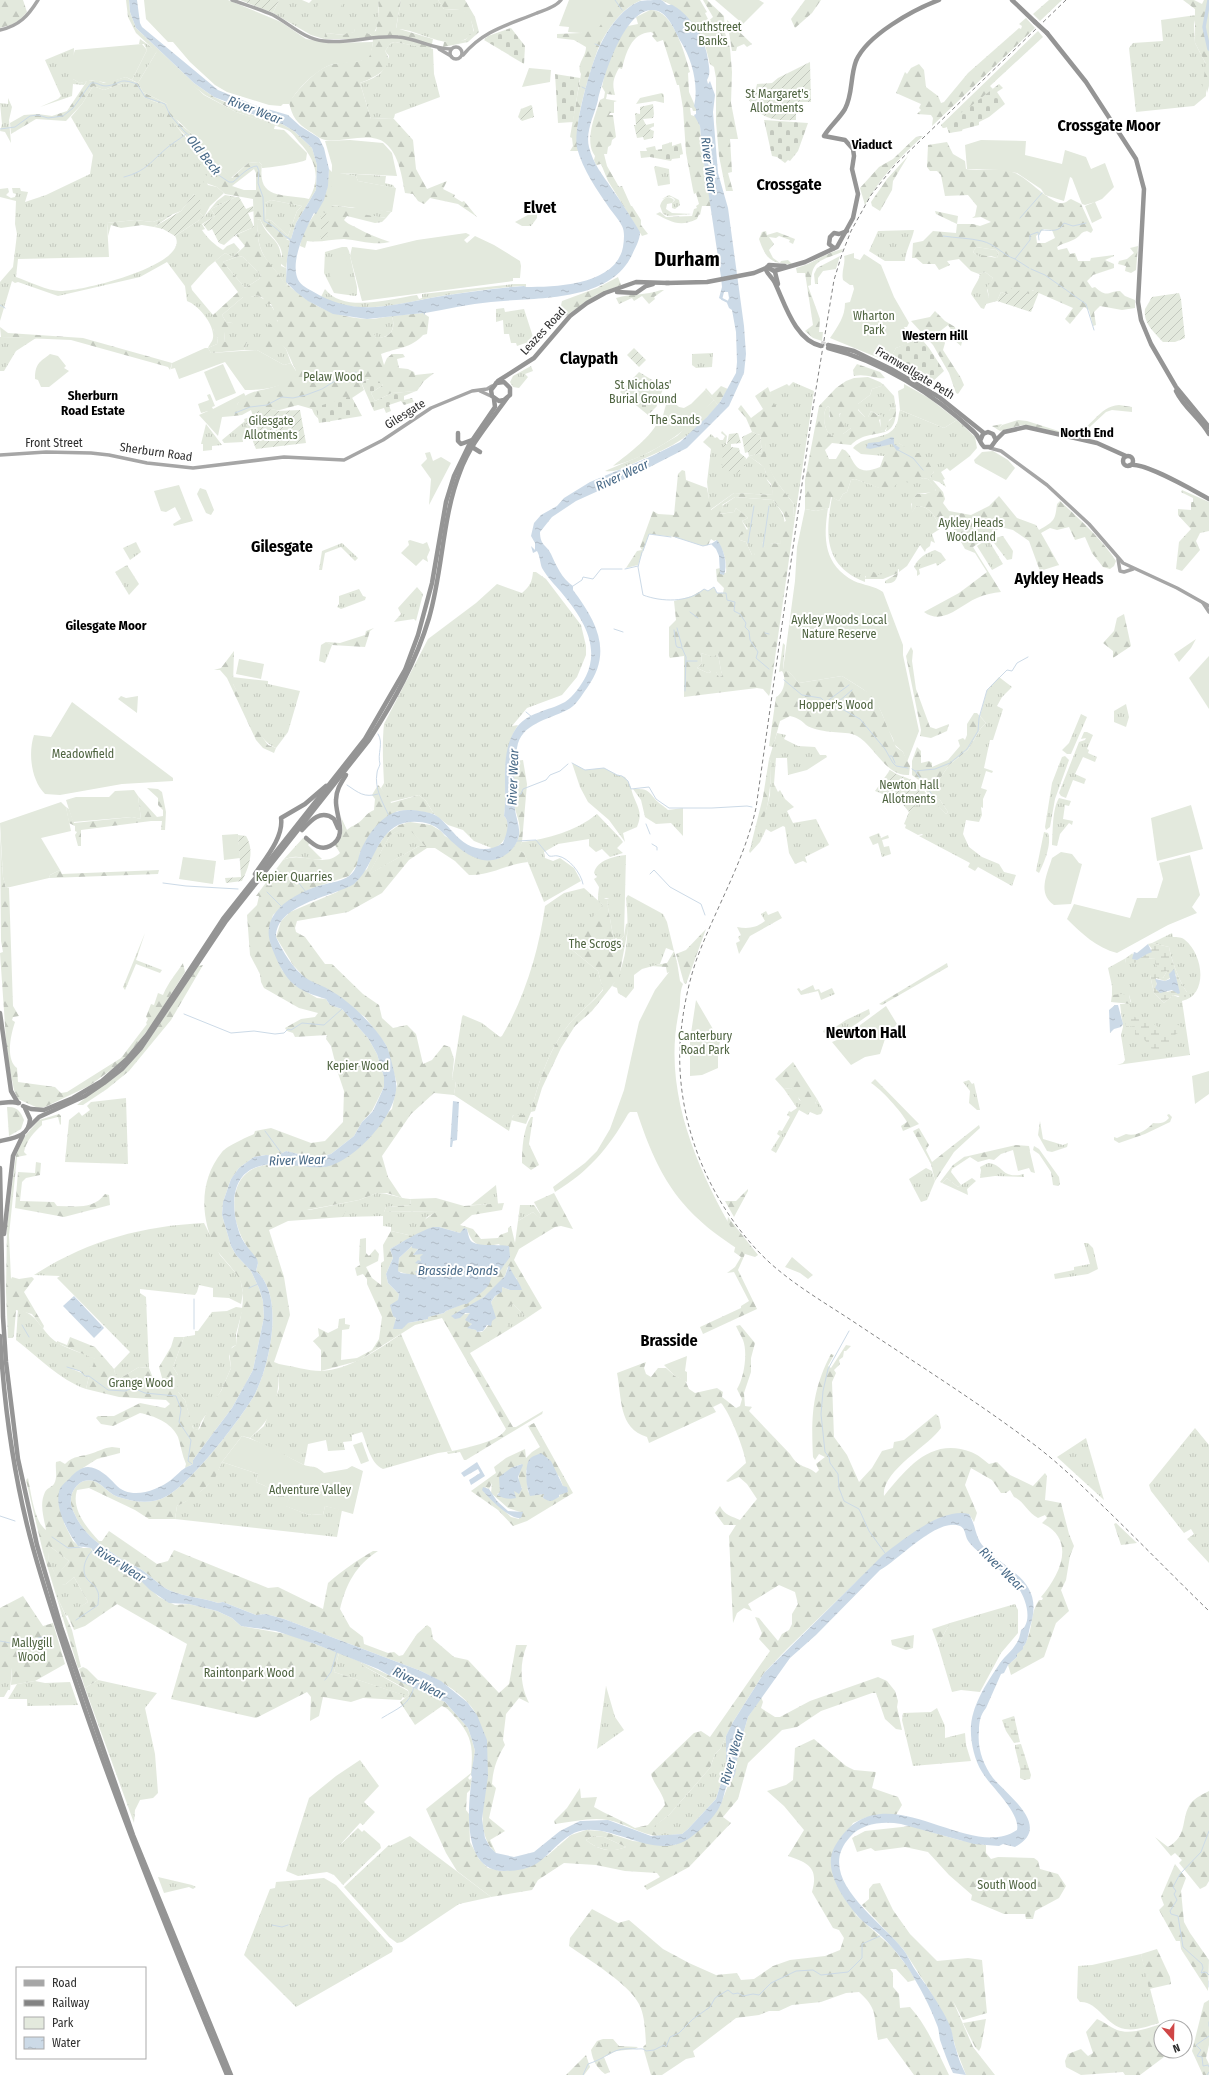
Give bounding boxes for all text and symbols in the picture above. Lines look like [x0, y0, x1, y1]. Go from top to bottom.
park label: Southstreet Banks [684, 20, 742, 48]
park label: St Margaret's Allotments [745, 87, 809, 115]
water label: River Wear [226, 93, 285, 127]
district label: Crossgate Moor [1058, 116, 1161, 135]
water label: Old Beck [184, 132, 225, 178]
water label: River Wear [698, 136, 720, 194]
district label: Viaduct [851, 137, 893, 152]
district label: Crossgate [756, 175, 822, 194]
district label: Elvet [524, 198, 557, 217]
district label: Durham [654, 247, 720, 271]
street label: Leazes Road [517, 304, 569, 358]
park label: Wharton Park [853, 309, 895, 337]
district label: Western Hill [902, 328, 968, 343]
street label: Framwellgate Peth [873, 344, 957, 402]
district label: Claypath [560, 349, 618, 368]
park label: Pelaw Wood [303, 370, 363, 384]
park label: St Nicholas' Burial Ground [609, 378, 677, 406]
district label: Sherburn Road Estate [61, 388, 125, 418]
street label: Gilesgate [382, 396, 428, 432]
park label: The Sands [650, 413, 700, 427]
park label: Gilesgate Allotments [244, 414, 298, 442]
district label: North End [1060, 425, 1114, 440]
street label: Front Street [25, 436, 83, 450]
street label: Sherburn Road [119, 440, 193, 464]
water label: River Wear [593, 456, 651, 494]
park label: Aykley Heads Woodland [939, 516, 1003, 544]
district label: Gilesgate [251, 537, 313, 556]
district label: Aykley Heads [1014, 569, 1103, 588]
park label: Aykley Woods Local Nature Reserve [791, 613, 887, 641]
district label: Gilesgate Moor [65, 618, 147, 633]
park label: Hopper's Wood [799, 698, 873, 712]
park label: Meadowfield [52, 747, 114, 761]
water label: River Wear [505, 748, 521, 806]
park label: Newton Hall Allotments [879, 778, 939, 806]
park label: Kepier Quarries [256, 870, 332, 884]
park label: The Scrogs [569, 937, 621, 951]
district label: Newton Hall [826, 1023, 907, 1042]
park label: Canterbury Road Park [678, 1029, 733, 1057]
park label: Kepier Wood [327, 1059, 389, 1073]
water label: River Wear [268, 1152, 326, 1168]
water label: Brasside Ponds [418, 1263, 499, 1278]
district label: Brasside [640, 1331, 698, 1350]
park label: Grange Wood [108, 1376, 174, 1390]
park label: Adventure Valley [269, 1483, 352, 1497]
water label: River Wear [92, 1543, 148, 1586]
water label: River Wear [976, 1544, 1028, 1594]
park label: Mallygill Wood [12, 1636, 52, 1664]
water label: River Wear [390, 1663, 448, 1703]
park label: Raintonpark Wood [204, 1666, 294, 1680]
water label: River Wear [717, 1727, 747, 1786]
park label: South Wood [977, 1878, 1037, 1892]
legend [16, 1967, 146, 2059]
text: Road [52, 1976, 77, 1990]
text: Railway [52, 1996, 90, 2010]
text: Park [52, 2016, 74, 2030]
north arrow [1153, 2019, 1193, 2059]
text: Water [52, 2036, 81, 2050]
text: N [1171, 2041, 1182, 2055]

